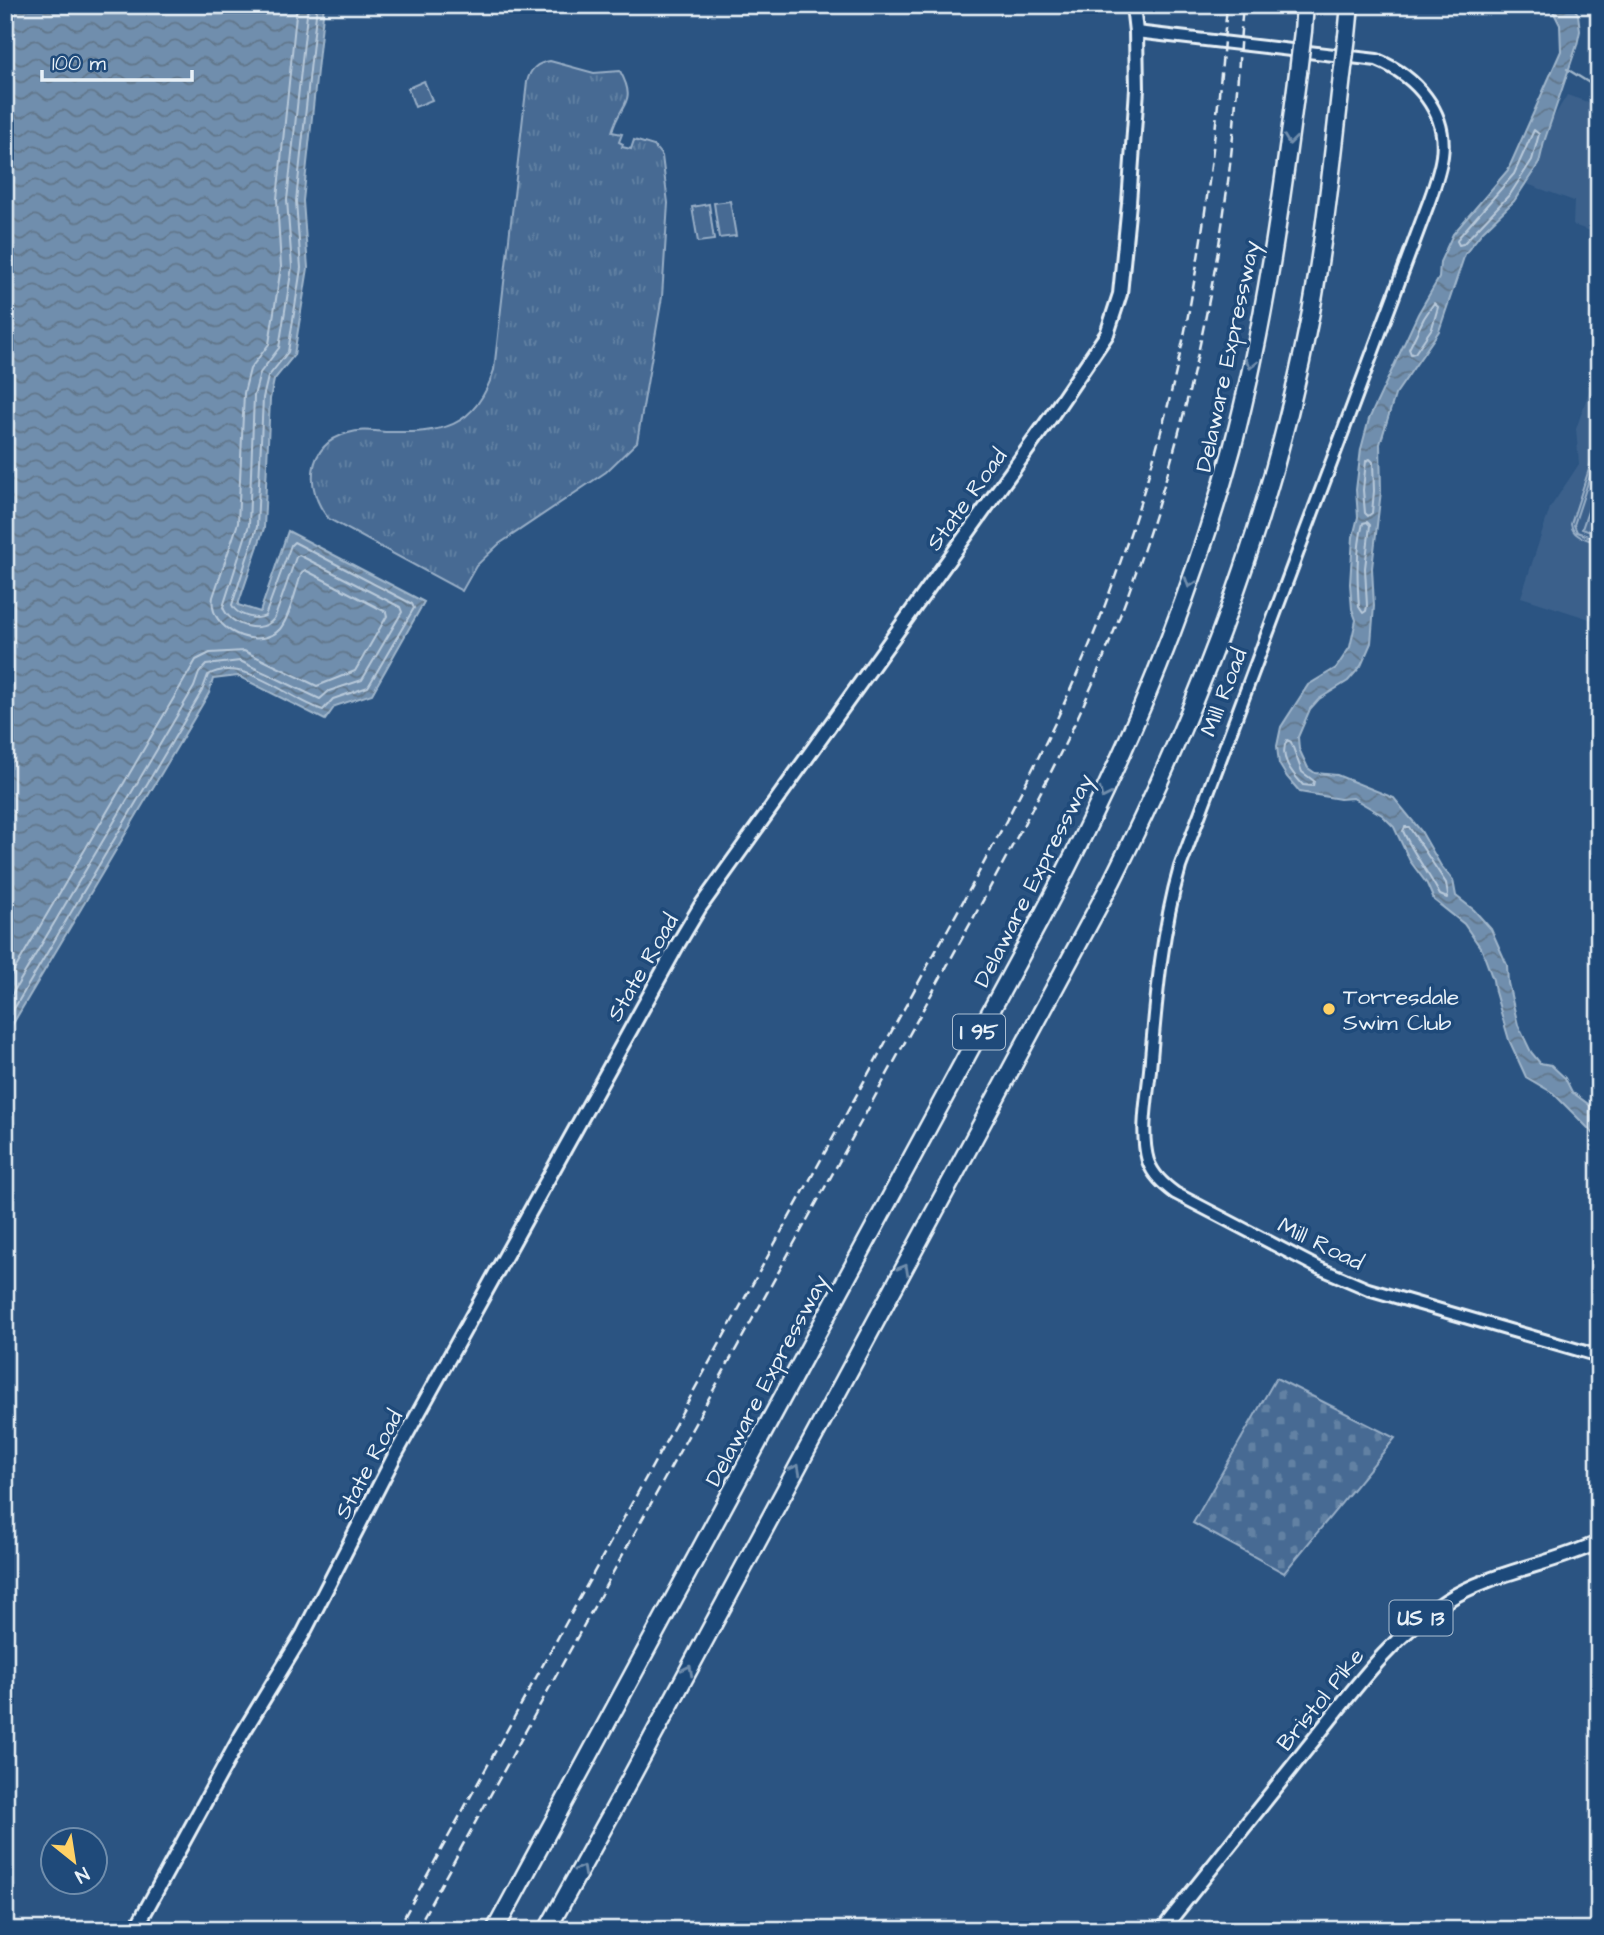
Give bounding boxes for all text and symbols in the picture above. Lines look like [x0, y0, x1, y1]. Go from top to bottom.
scale bar [42, 38, 192, 82]
text: 100 m [52, 49, 107, 78]
one-way arrow [1282, 134, 1297, 146]
street label: Delaware Expressway [1188, 237, 1269, 475]
one-way arrow [1245, 358, 1260, 370]
street label: State Road [919, 442, 1015, 557]
one-way arrow [1184, 576, 1198, 589]
street label: Mill Road [1193, 644, 1255, 741]
street label: Delaware Expressway [966, 768, 1103, 993]
one-way arrow [1098, 786, 1112, 799]
street label: State Road [599, 908, 687, 1027]
place label: Torresdale Swim Club [1343, 981, 1459, 1039]
marker: Torresdale Swim Club [1321, 1001, 1337, 1017]
road number: I 95 [953, 1014, 1005, 1050]
street label: Mill Road [1272, 1209, 1369, 1278]
one-way arrow [896, 1264, 909, 1277]
street label: Delaware Expressway [697, 1269, 837, 1493]
street label: State Road [327, 1404, 411, 1525]
one-way arrow [788, 1464, 801, 1477]
road number: US 13 [1390, 1600, 1452, 1636]
street label: Bristol Pike [1269, 1641, 1372, 1758]
one-way arrow [680, 1665, 694, 1677]
north arrow [38, 1826, 108, 1896]
text: N [70, 1860, 94, 1889]
one-way arrow [572, 1865, 586, 1878]

